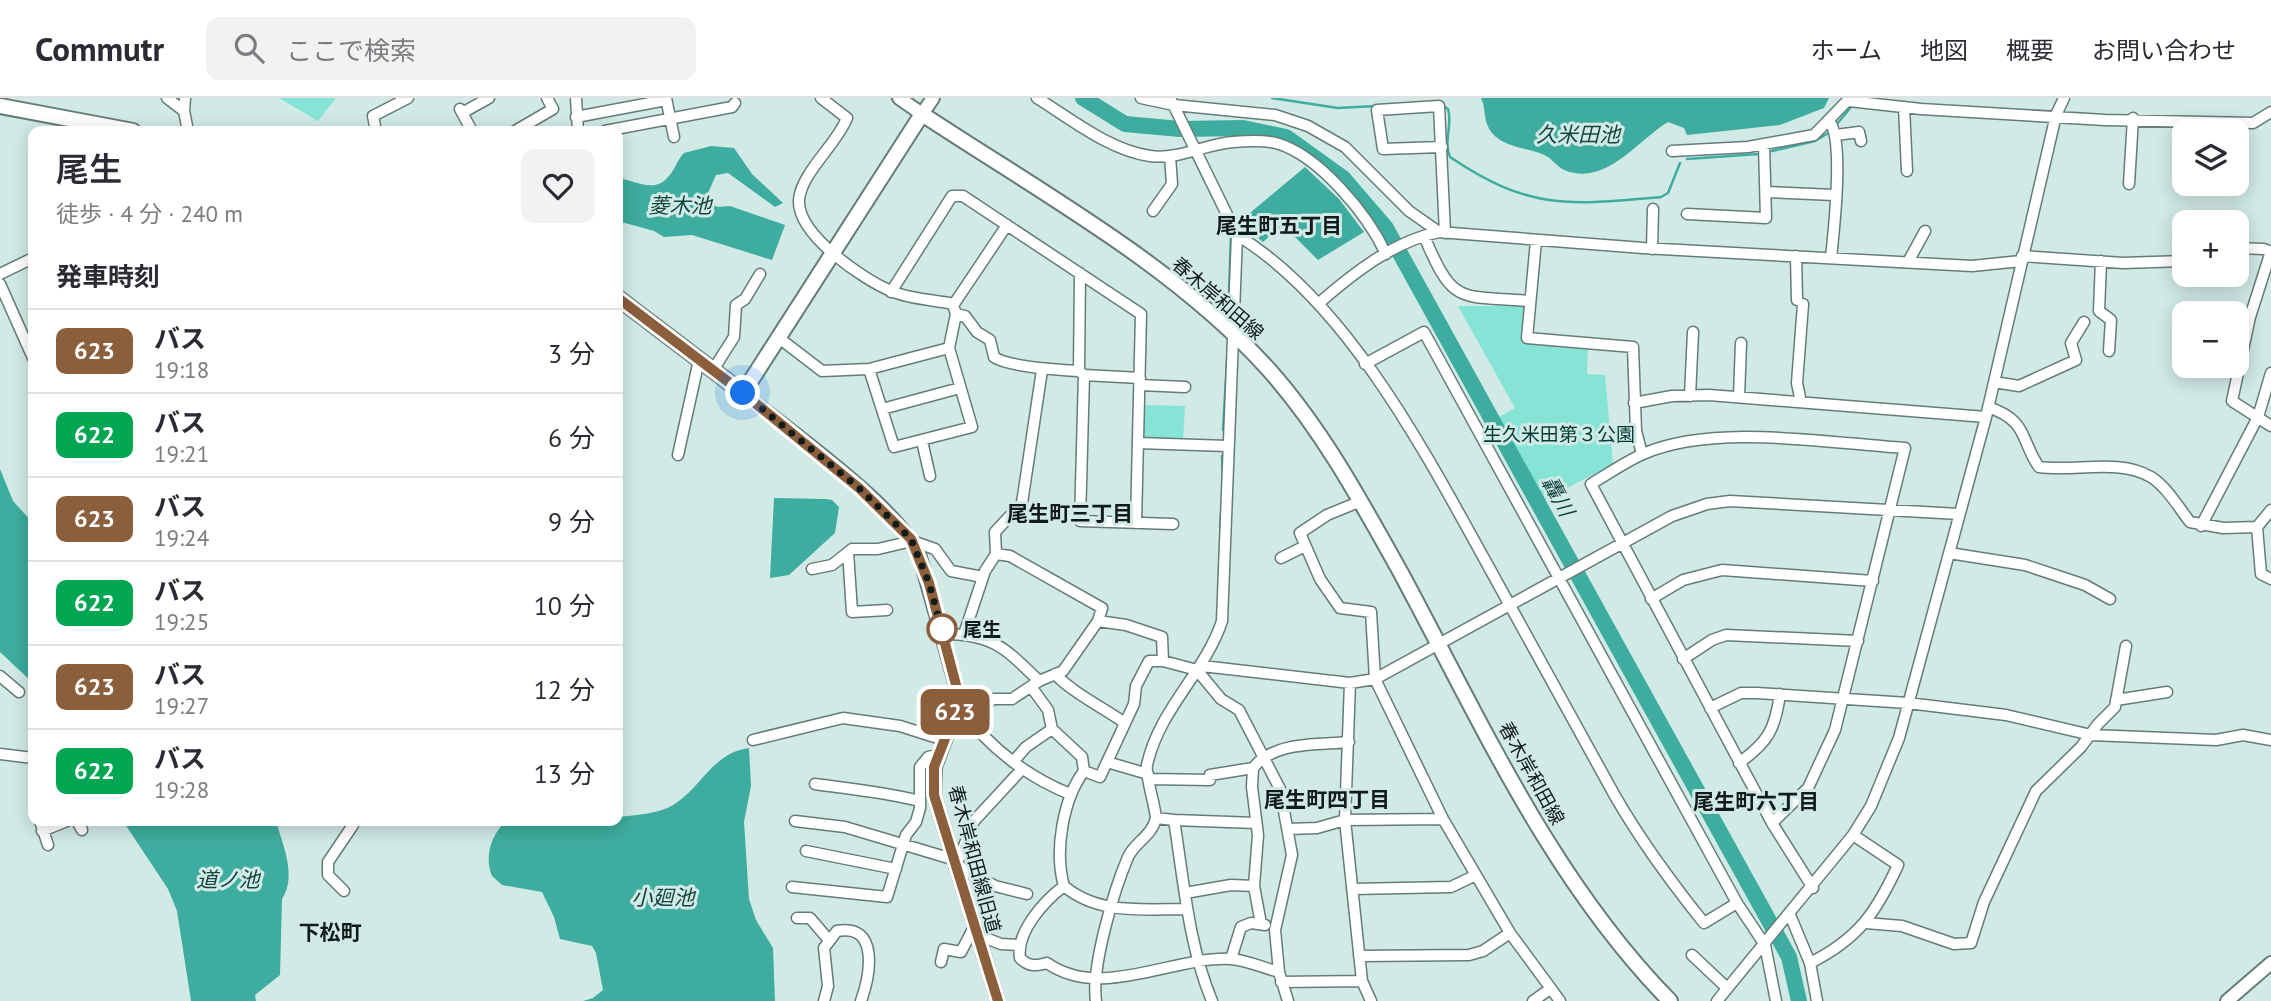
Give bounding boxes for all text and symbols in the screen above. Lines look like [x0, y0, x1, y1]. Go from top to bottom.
search box [206, 17, 696, 80]
text: Commutr [35, 27, 164, 70]
icon: search [230, 29, 268, 67]
text: ここで検索 [286, 34, 416, 67]
text: ホーム [1811, 35, 1882, 66]
text: 地図 [1920, 35, 1968, 66]
text: 概要 [2006, 35, 2054, 66]
text: お問い合わせ [2092, 35, 2236, 66]
map controls [2172, 119, 2249, 378]
button: layers [2172, 119, 2249, 196]
water label: 久米田池 [1536, 121, 1622, 148]
text: 尾生 [56, 147, 122, 190]
button: heart [521, 149, 595, 223]
water label: 菱木池 [649, 192, 713, 219]
text: 徒歩 · 4 分 · 240 m [56, 199, 243, 228]
button: + [2172, 210, 2249, 287]
district label: 尾生町五丁目 [1216, 212, 1342, 239]
street label: 春木岸和田線 [1167, 252, 1269, 344]
text: 発車時刻 [56, 260, 160, 293]
button: − [2172, 301, 2249, 378]
text: バス [154, 322, 206, 355]
text: 623 [74, 335, 115, 366]
text: 3 分 [548, 337, 595, 370]
text: 19:18 [154, 355, 209, 384]
your location [725, 375, 760, 410]
text: バス [154, 406, 206, 439]
text: 622 [74, 419, 115, 450]
text: 6 分 [548, 421, 595, 454]
park label: 生久米田第３公園 [1483, 422, 1635, 446]
text: 19:21 [154, 439, 209, 468]
water label: 轟川 [1536, 471, 1581, 523]
text: バス [154, 490, 206, 523]
district label: 尾生町三丁目 [1007, 500, 1133, 527]
text: 623 [74, 503, 115, 534]
text: 9 分 [548, 505, 595, 538]
text: 19:24 [154, 523, 209, 552]
text: バス [154, 574, 206, 607]
text: 622 [74, 587, 115, 618]
text: 10 分 [534, 589, 595, 622]
text: 19:25 [154, 607, 209, 636]
marker: 尾生 [927, 614, 957, 644]
place label: 尾生 [963, 617, 1001, 641]
text: バス [154, 658, 206, 691]
text: 623 [74, 671, 115, 702]
text: 12 分 [534, 673, 595, 706]
line badge: 623 [915, 689, 995, 735]
text: 19:27 [154, 691, 209, 720]
text: 623 [935, 696, 975, 727]
street label: 春木岸和田線 [1494, 717, 1570, 829]
text: バス [154, 742, 206, 775]
text: 622 [74, 755, 115, 786]
text: 13 分 [534, 757, 595, 790]
text: 19:28 [154, 775, 209, 804]
street label: 春木岸和田線旧道 [944, 782, 1006, 936]
district label: 尾生町四丁目 [1264, 786, 1390, 813]
district label: 尾生町六丁目 [1693, 788, 1819, 815]
water label: 道ノ池 [197, 866, 261, 893]
water label: 小廻池 [632, 884, 696, 911]
district label: 下松町 [299, 919, 362, 946]

